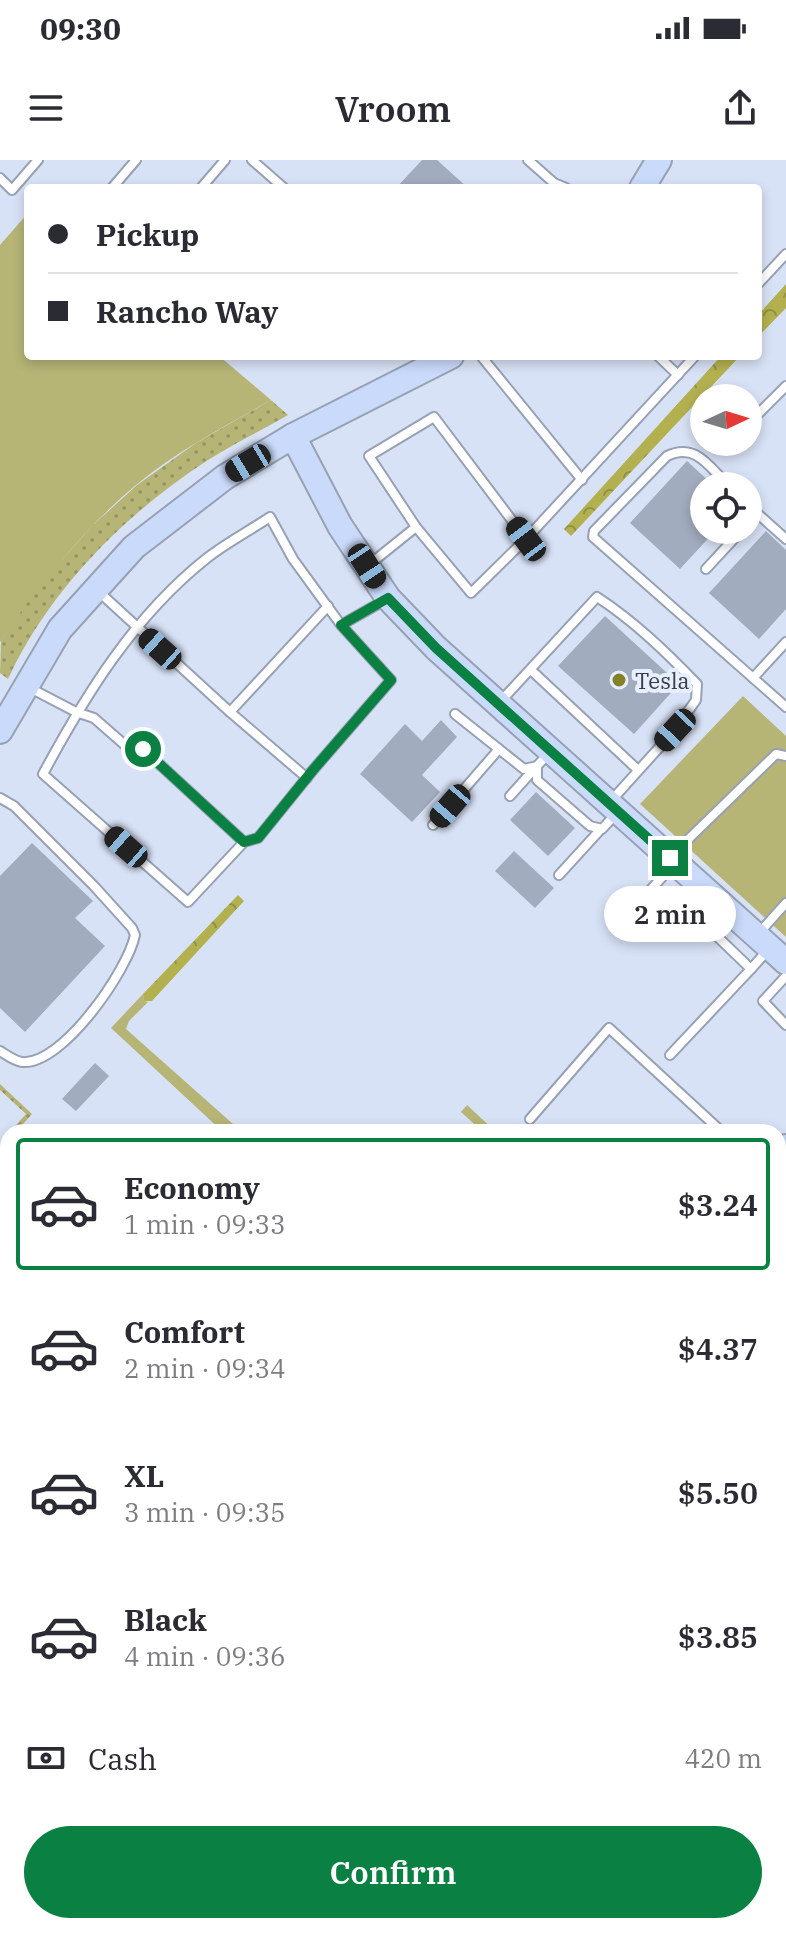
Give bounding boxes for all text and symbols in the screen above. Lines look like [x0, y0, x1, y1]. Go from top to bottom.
text: 09:30 [40, 9, 121, 48]
text: Vroom [335, 85, 451, 132]
icon: menu [24, 86, 68, 130]
icon: share [718, 86, 762, 130]
text: Pickup [96, 215, 199, 254]
text: Rancho Way [96, 292, 278, 331]
north arrow [690, 384, 762, 456]
map controls [690, 384, 762, 544]
car [221, 440, 275, 486]
button: locate [690, 472, 762, 544]
car [502, 513, 550, 565]
car [344, 539, 390, 593]
car [134, 624, 186, 674]
place label: Tesla [635, 666, 690, 695]
marker: Tesla [610, 671, 628, 689]
car [650, 704, 700, 756]
route start [125, 731, 161, 767]
car [425, 780, 475, 832]
car [100, 822, 152, 872]
route end [652, 840, 688, 876]
callout: 2 min [604, 886, 736, 942]
text: 2 min [634, 897, 706, 931]
icon: car [28, 1168, 100, 1240]
text: Economy [124, 1168, 260, 1207]
text: $3.24 [678, 1185, 758, 1224]
text: 1 min · 09:33 [124, 1207, 286, 1241]
icon: car [28, 1312, 100, 1384]
text: Comfort [124, 1312, 245, 1351]
text: $4.37 [678, 1329, 758, 1368]
text: 2 min · 09:34 [124, 1351, 286, 1385]
icon: car [28, 1456, 100, 1528]
text: XL [124, 1456, 164, 1495]
text: $5.50 [678, 1473, 758, 1512]
text: 3 min · 09:35 [124, 1495, 286, 1529]
icon: car [28, 1600, 100, 1672]
text: Black [124, 1600, 207, 1639]
text: $3.85 [678, 1617, 758, 1656]
text: 4 min · 09:36 [124, 1639, 286, 1673]
icon: cash [24, 1736, 68, 1780]
text: Cash [88, 1739, 157, 1778]
text: 420 m [684, 1741, 762, 1775]
button: Confirm [24, 1826, 762, 1918]

